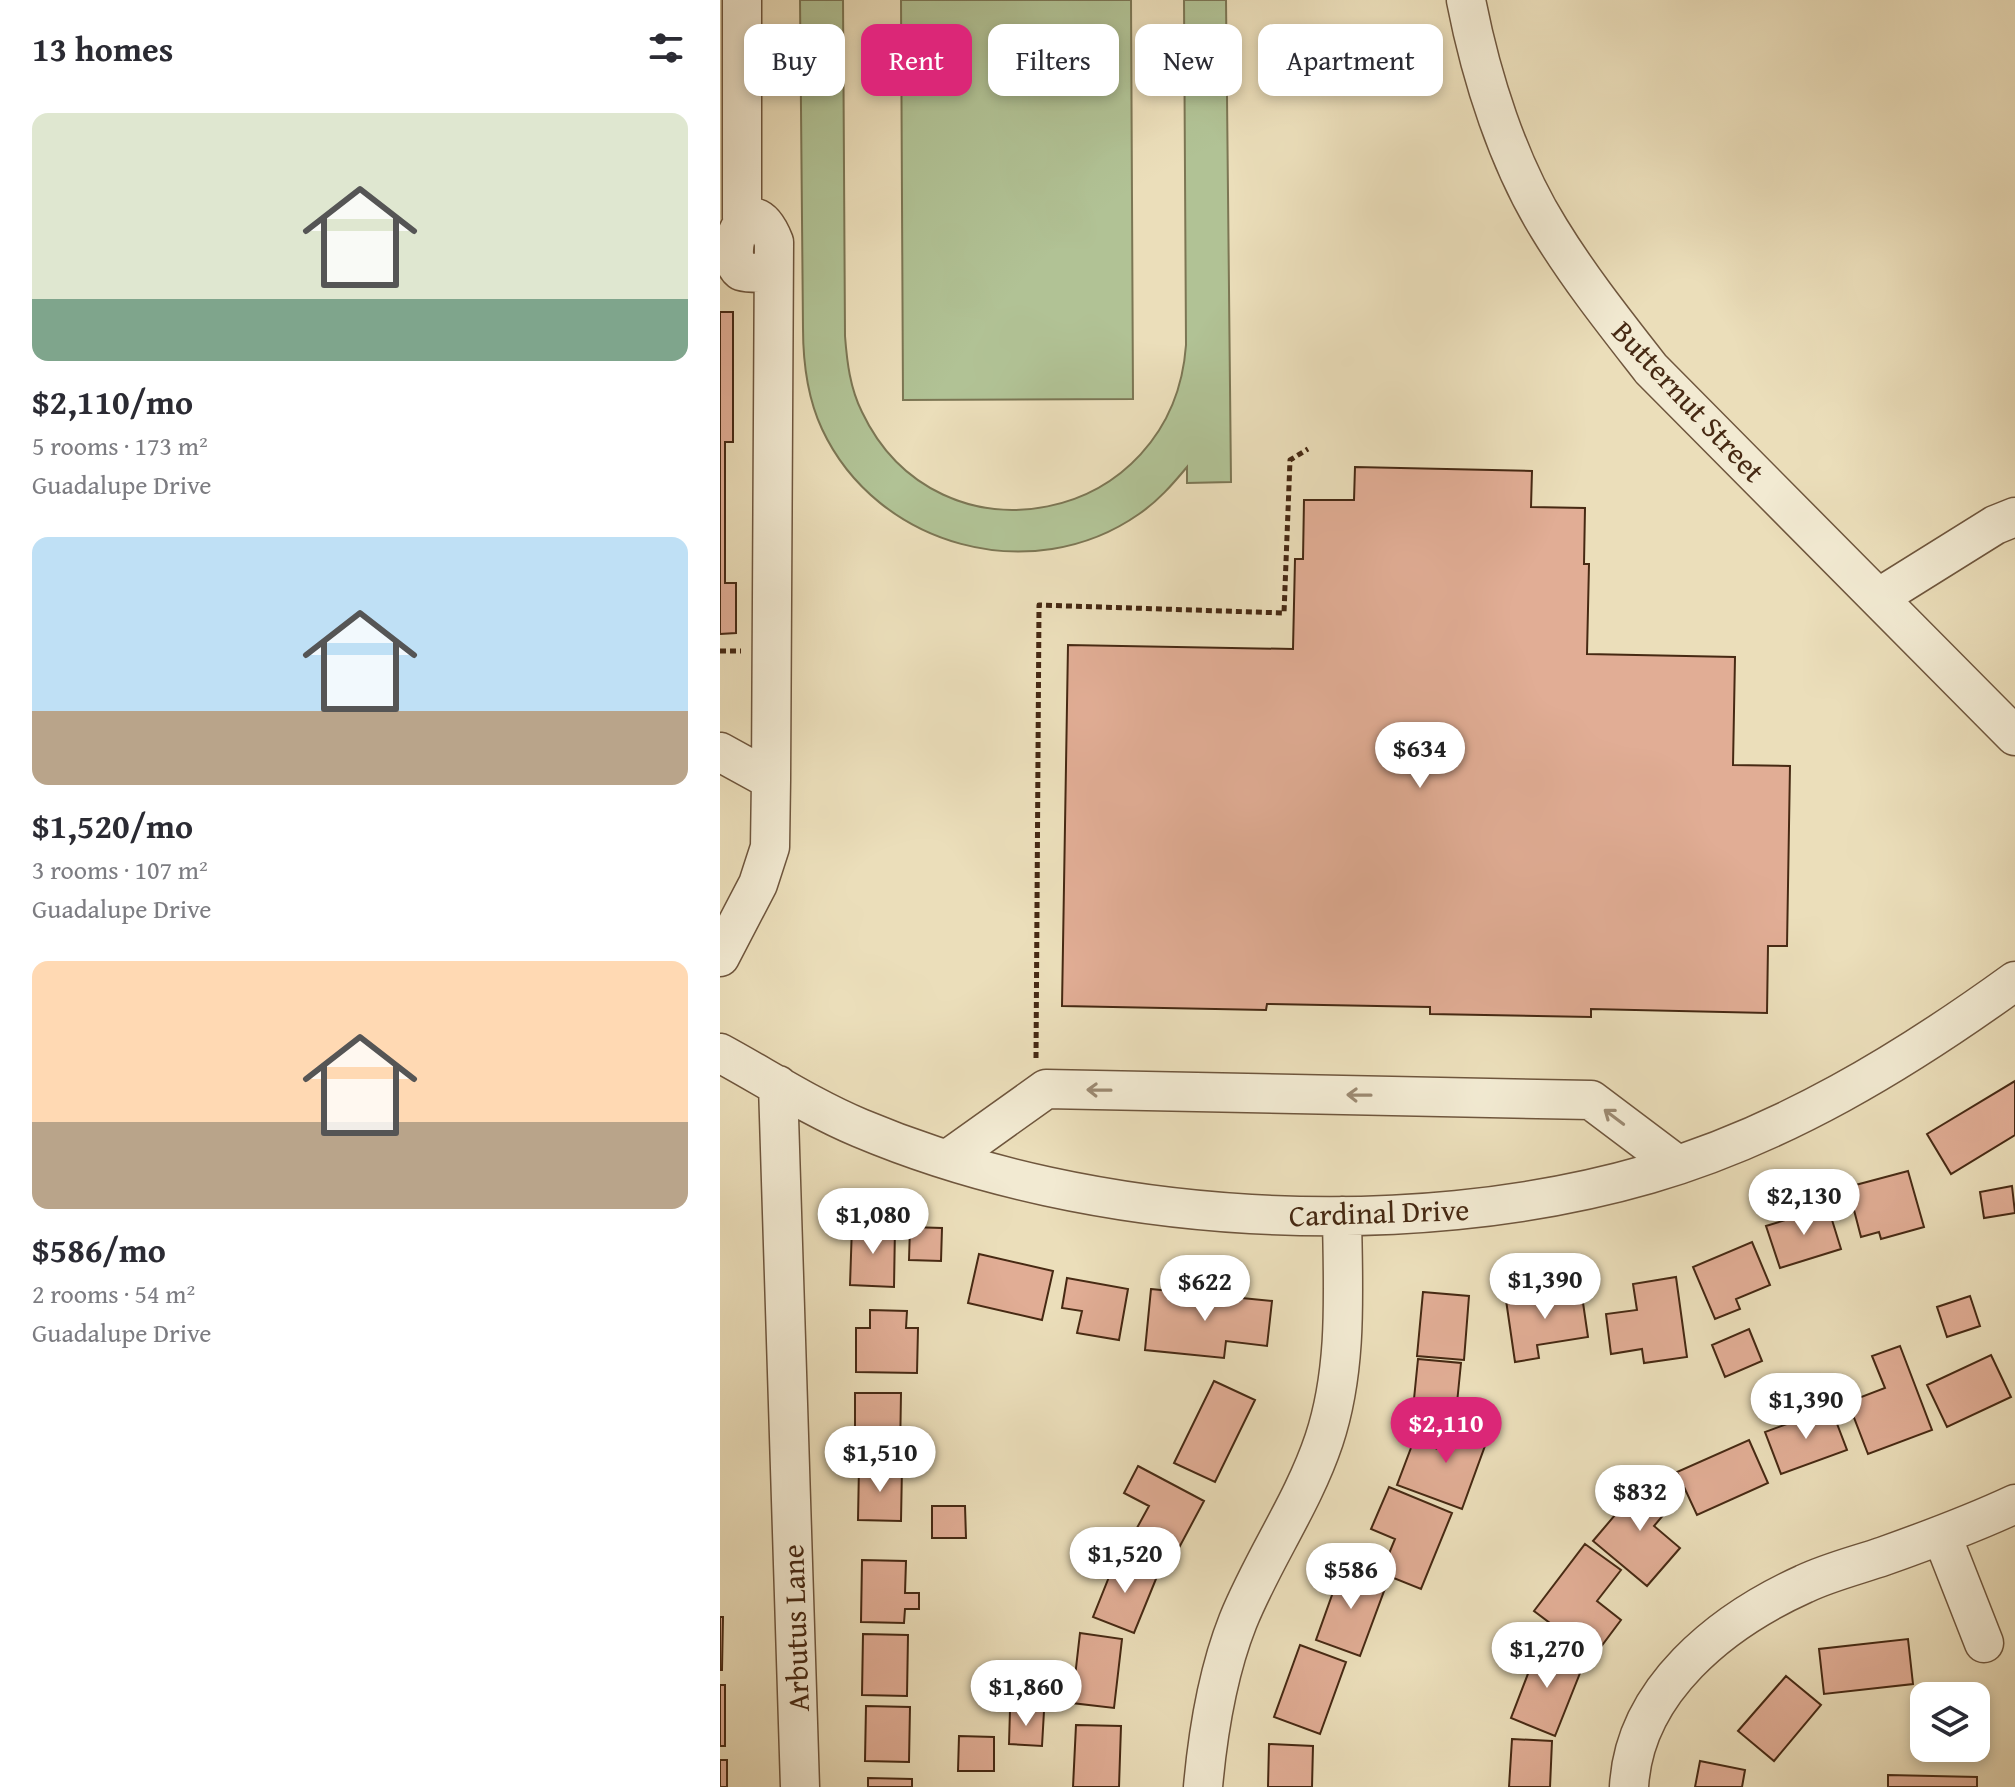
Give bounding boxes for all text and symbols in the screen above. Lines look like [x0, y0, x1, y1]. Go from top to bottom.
text: 13 homes [32, 24, 173, 73]
chip: Buy [744, 24, 845, 96]
chip: Rent [861, 24, 972, 96]
chip: Filters [988, 24, 1119, 96]
chip: New [1135, 24, 1242, 96]
chip: Apartment [1258, 24, 1443, 96]
icon: filters [644, 26, 688, 70]
icon: home [288, 165, 432, 309]
street label: Butternut Street [1602, 310, 1776, 492]
text: $2,110/mo [32, 377, 193, 426]
text: 5 rooms · 173 m² [32, 426, 208, 465]
text: Guadalupe Drive [32, 465, 212, 504]
icon: home [288, 589, 432, 733]
pin: $634 [1373, 722, 1467, 790]
text: $634 [1393, 728, 1447, 767]
text: $1,520/mo [32, 801, 193, 850]
text: 3 rooms · 107 m² [32, 850, 208, 889]
text: Guadalupe Drive [32, 889, 212, 928]
icon: home [288, 1013, 432, 1157]
one-way arrow [1086, 1082, 1113, 1098]
one-way arrow [1346, 1087, 1373, 1103]
one-way arrow [1603, 1108, 1625, 1125]
pin: $2,130 [1739, 1169, 1869, 1237]
text: $2,130 [1767, 1175, 1841, 1214]
street label: Cardinal Drive [1288, 1187, 1470, 1237]
pin: $1,080 [808, 1188, 938, 1256]
text: $1,080 [836, 1194, 910, 1233]
text: $586/mo [32, 1225, 166, 1274]
pin: $1,390 [1480, 1253, 1610, 1321]
pin: $622 [1158, 1255, 1252, 1323]
text: $1,390 [1508, 1259, 1582, 1298]
text: $622 [1178, 1261, 1232, 1300]
text: 2 rooms · 54 m² [32, 1274, 195, 1313]
text: Guadalupe Drive [32, 1313, 212, 1352]
pin: $1,390 [1741, 1373, 1871, 1441]
text: $1,390 [1769, 1379, 1843, 1418]
pin: $2,110 [1381, 1397, 1511, 1465]
text: $2,110 [1409, 1403, 1483, 1442]
pin: $1,510 [815, 1426, 945, 1494]
text: $1,510 [843, 1432, 917, 1471]
pin: $832 [1593, 1465, 1687, 1533]
text: $832 [1613, 1471, 1667, 1510]
pin: $1,520 [1060, 1527, 1190, 1595]
text: $1,520 [1088, 1533, 1162, 1572]
pin: $586 [1304, 1543, 1398, 1611]
street label: Arbutus Lane [770, 1544, 820, 1712]
text: $586 [1324, 1549, 1378, 1588]
pin: $1,270 [1482, 1622, 1612, 1690]
text: $1,270 [1510, 1628, 1584, 1667]
pin: $1,860 [961, 1660, 1091, 1728]
text: $1,860 [989, 1666, 1063, 1705]
map controls [1910, 1682, 1990, 1762]
button: layers [1910, 1682, 1990, 1762]

